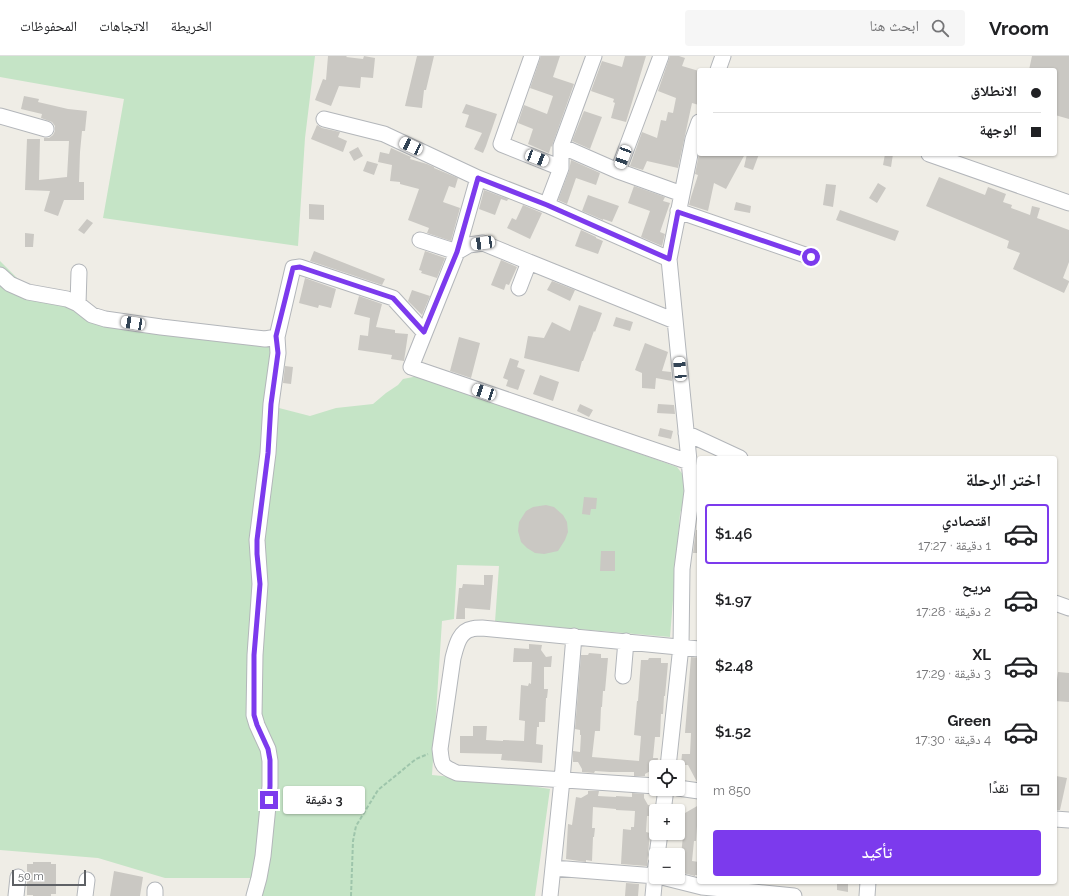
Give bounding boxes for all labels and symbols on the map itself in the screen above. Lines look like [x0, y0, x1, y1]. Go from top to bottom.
car [398, 135, 424, 157]
car [613, 144, 633, 170]
car [524, 148, 550, 168]
car [470, 235, 496, 251]
route start [802, 248, 820, 266]
car [120, 315, 146, 331]
car [673, 356, 687, 382]
car [471, 382, 497, 402]
callout: 3 دقيقة [283, 786, 365, 814]
route end [260, 791, 278, 809]
scale bar [12, 868, 86, 887]

